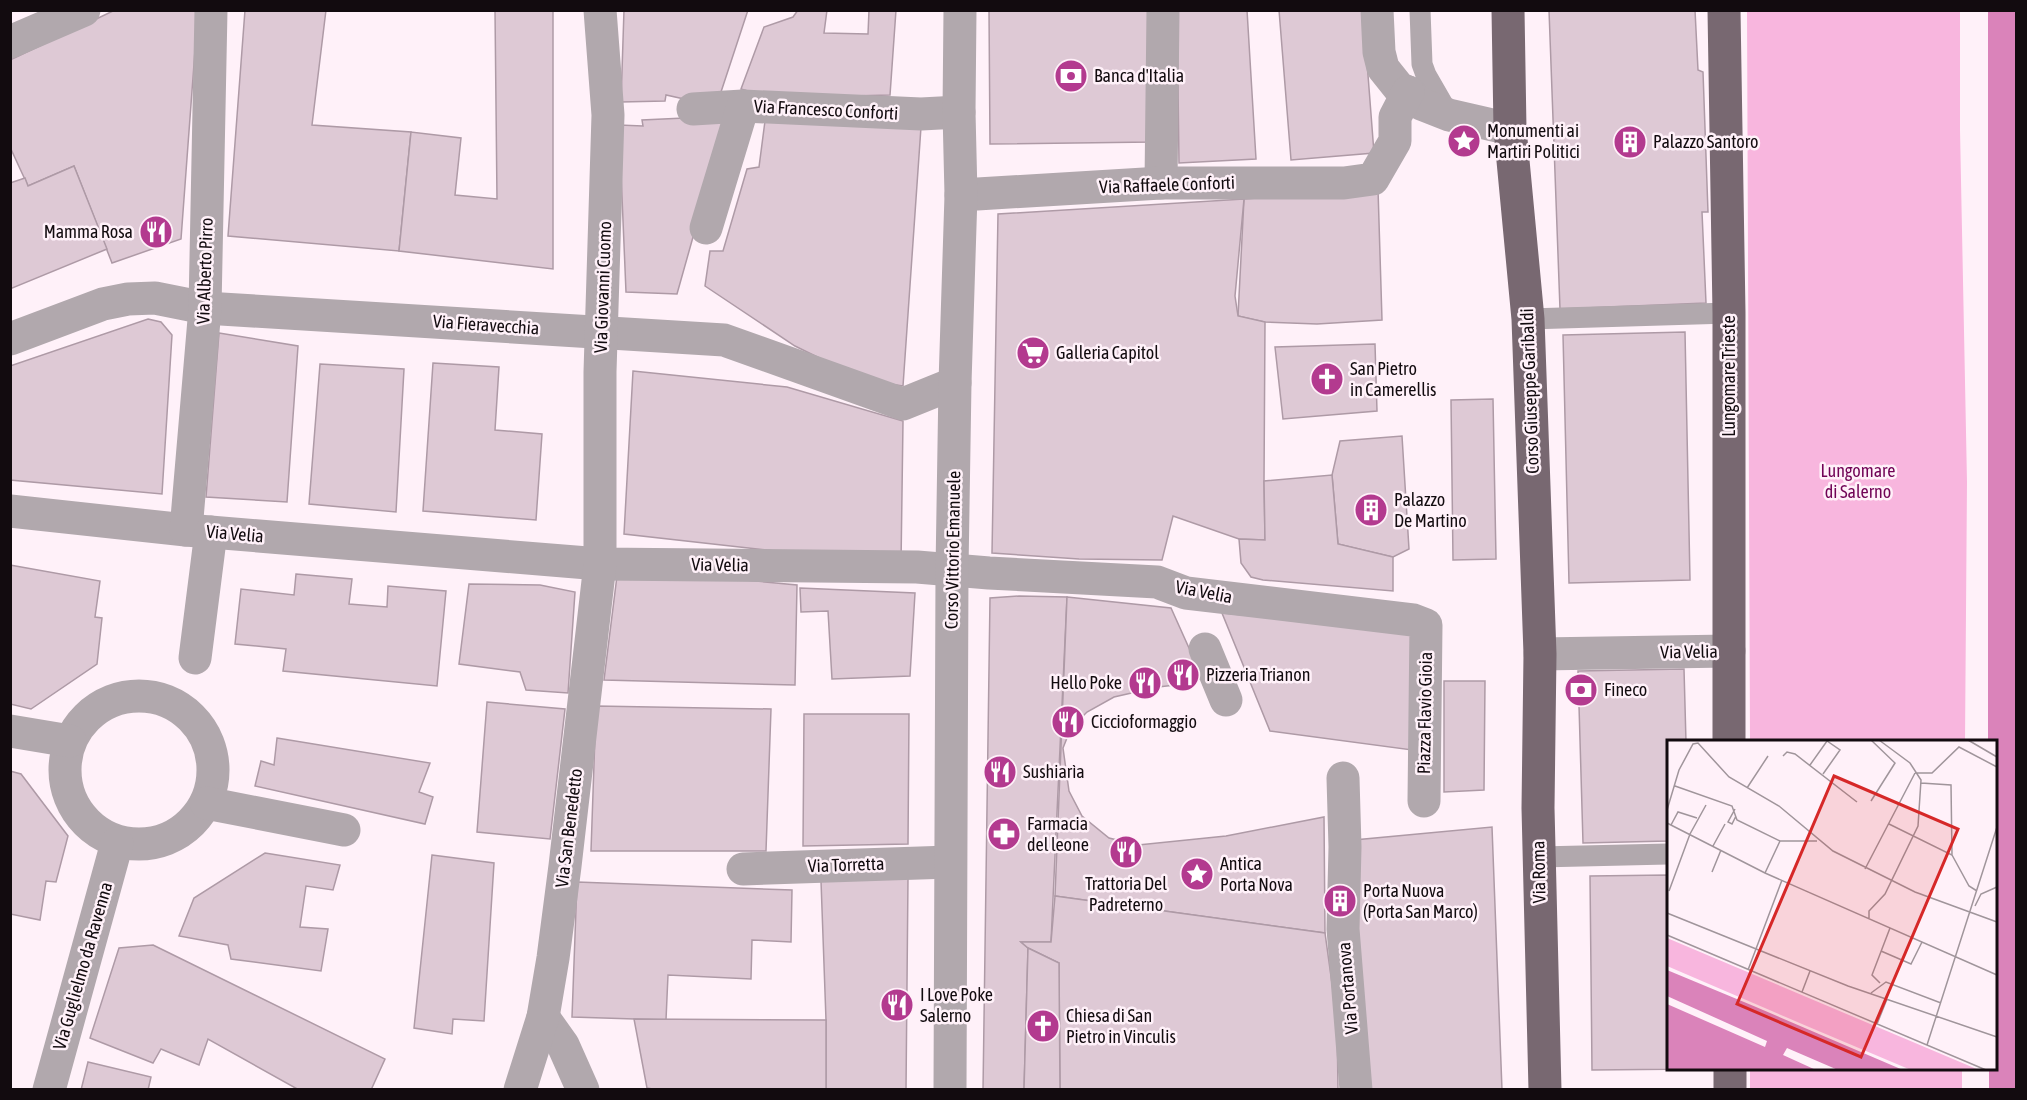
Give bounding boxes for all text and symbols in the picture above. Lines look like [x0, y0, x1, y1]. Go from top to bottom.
bank icon: Banca d'Italia [1053, 58, 1089, 94]
place label: Banca d'Italia [1094, 65, 1184, 86]
street label: Via Francesco Conforti [753, 95, 899, 124]
place label: Monumenti ai Martiri Politici [1487, 120, 1580, 162]
place icon: Monumenti ai Martiri Politici [1446, 123, 1482, 159]
building icon: Palazzo Santoro [1612, 124, 1648, 160]
place label: Palazzo Santoro [1653, 131, 1759, 152]
street label: Via Raffaele Conforti [1099, 172, 1235, 197]
restaurant icon: Mamma Rosa [138, 214, 174, 250]
street label: Via Alberto Pirro [192, 217, 217, 325]
place label: Mamma Rosa [44, 221, 133, 242]
street label: Via Giovanni Cuomo [590, 221, 615, 353]
street label: Corso Giuseppe Garibaldi [1516, 308, 1543, 474]
street label: Via Fieravecchia [432, 310, 540, 339]
street label: Lungomare Trieste [1718, 315, 1739, 437]
supermarket icon: Galleria Capitol [1015, 335, 1051, 371]
place label: Galleria Capitol [1056, 342, 1159, 363]
place label: San Pietro in Camerellis [1350, 358, 1436, 400]
church icon: San Pietro in Camerellis [1309, 361, 1345, 397]
park label: Lungomare di Salerno [1820, 460, 1896, 502]
street label: Corso Vittorio Emanuele [941, 471, 964, 629]
place label: Palazzo De Martino [1394, 489, 1467, 531]
building icon: Palazzo De Martino [1353, 492, 1389, 528]
street label: Via Velia [205, 521, 265, 546]
street label: Via Velia [691, 553, 749, 576]
street label: Via Velia [1174, 576, 1234, 607]
street label: Via Velia [1660, 640, 1718, 663]
street label: Piazza Flavio Gioia [1413, 652, 1436, 774]
restaurant icon: Pizzeria Trianon [1165, 657, 1201, 693]
place label: Pizzeria Trianon [1206, 664, 1310, 685]
restaurant icon: Hello Poke [1127, 665, 1163, 701]
place label: Hello Poke [1050, 672, 1122, 693]
bank icon: Fineco [1563, 672, 1599, 708]
place label: Fineco [1604, 679, 1647, 700]
restaurant icon: Ciccioformaggio [1050, 704, 1086, 740]
place label: Ciccioformaggio [1091, 711, 1197, 732]
inset map [1667, 740, 1997, 1070]
restaurant icon: Sushiarìa [982, 754, 1018, 790]
place label: Sushiarìa [1023, 761, 1085, 782]
street label: Via San Benedetto [551, 767, 586, 889]
place label: Farmacia del leone [1027, 813, 1089, 855]
pharmacy icon: Farmacia del leone [986, 816, 1022, 852]
restaurant icon: Trattoria Del Padreterno [1108, 834, 1144, 870]
street label: Via Roma [1527, 841, 1550, 903]
street label: Via Torretta [807, 853, 885, 876]
place label: Antica Porta Nova [1220, 853, 1293, 895]
place icon: Antica Porta Nova [1179, 856, 1215, 892]
place label: Trattoria Del Padreterno [1085, 873, 1167, 915]
street label: Via Guglielmo da Ravenna [49, 880, 117, 1052]
place label: Porta Nuova (Porta San Marco) [1363, 880, 1478, 922]
building icon: Porta Nuova (Porta San Marco) [1322, 883, 1358, 919]
street label: Via Portanova [1333, 941, 1362, 1035]
place label: I Love Poke Salerno [920, 984, 993, 1026]
restaurant icon: I Love Poke Salerno [879, 987, 915, 1023]
place label: Chiesa di San Pietro in Vinculis [1066, 1005, 1176, 1047]
church icon: Chiesa di San Pietro in Vinculis [1025, 1008, 1061, 1044]

